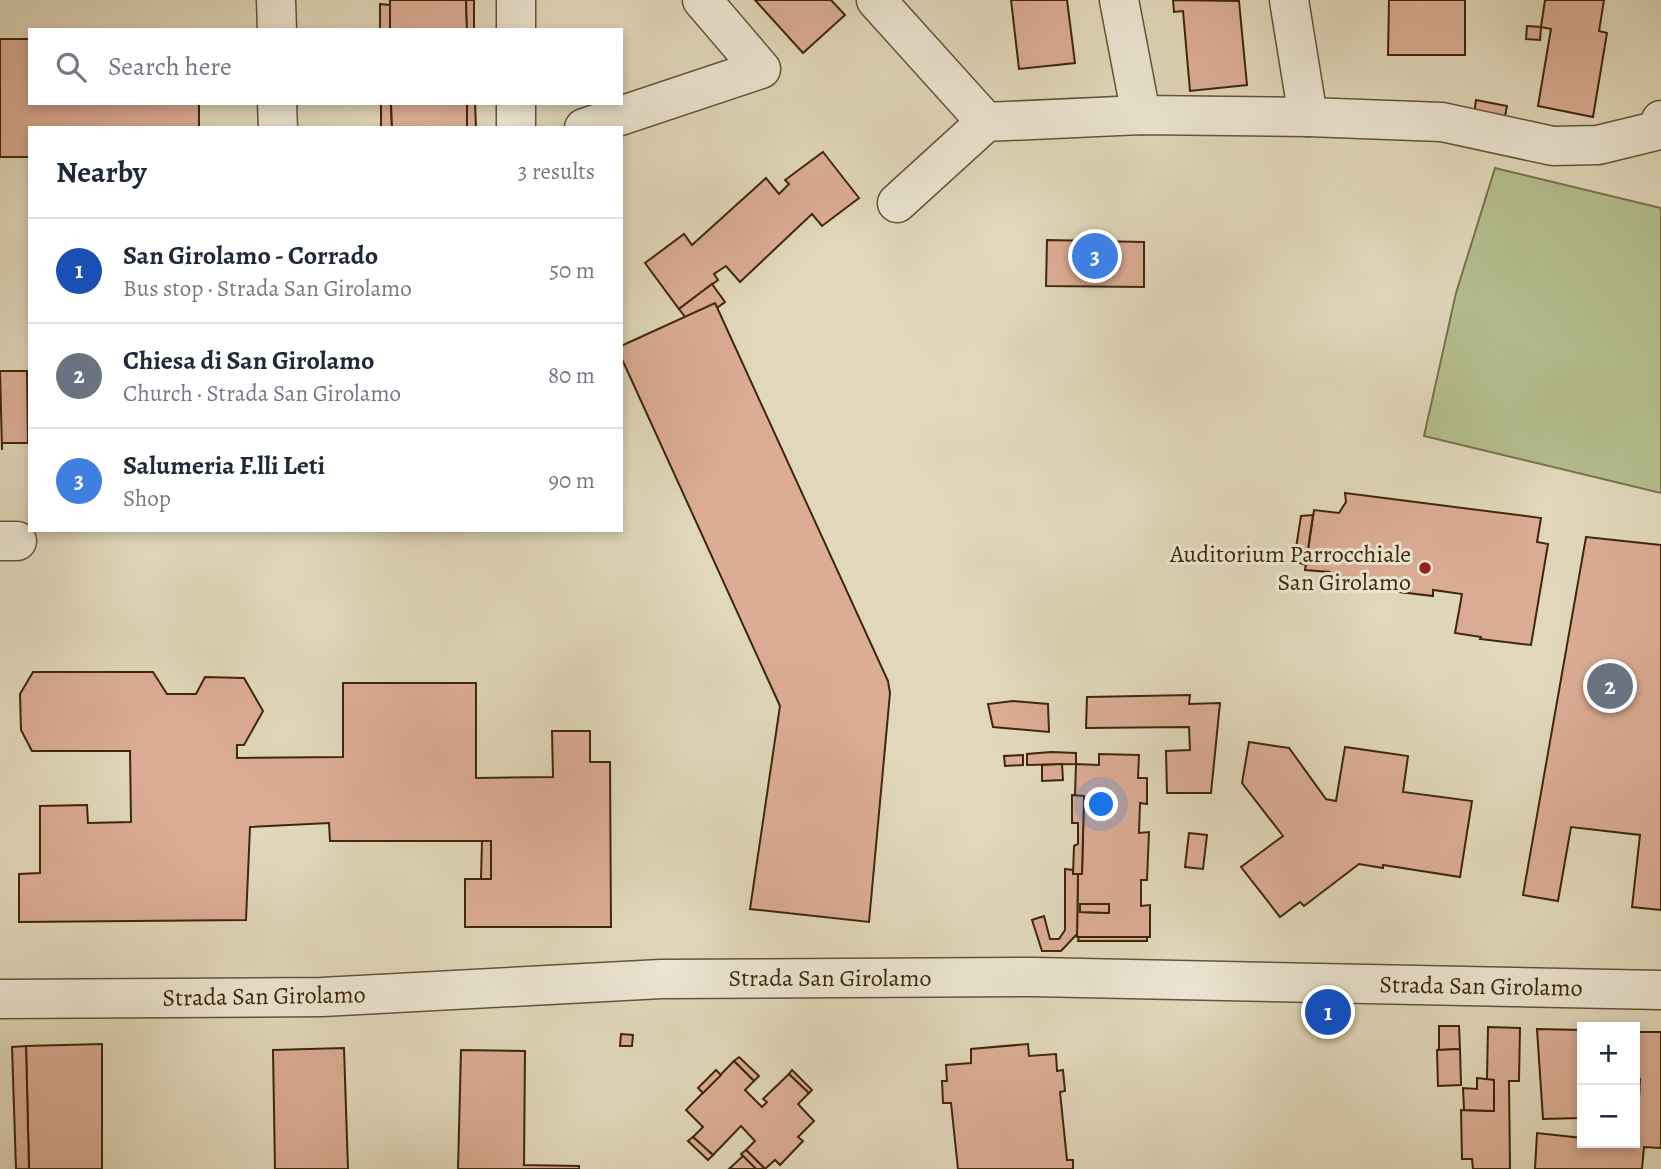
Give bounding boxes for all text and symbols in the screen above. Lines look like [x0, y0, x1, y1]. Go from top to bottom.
search box [28, 28, 623, 105]
icon: search [52, 48, 90, 86]
text: Search here [108, 49, 232, 84]
text: Nearby [56, 152, 147, 192]
text: 3 results [518, 156, 595, 187]
pin: 3 [1072, 230, 1118, 282]
text: San Girolamo - Corrado [123, 238, 378, 273]
text: 1 [75, 255, 83, 286]
text: 50 m [549, 255, 595, 286]
text: Bus stop · Strada San Girolamo [123, 273, 412, 304]
text: Chiesa di San Girolamo [123, 343, 374, 378]
text: 2 [73, 360, 85, 391]
text: 80 m [548, 360, 595, 391]
text: Church · Strada San Girolamo [123, 378, 401, 409]
text: Salumeria F.lli Leti [123, 448, 325, 483]
text: 3 [74, 465, 84, 496]
text: 90 m [549, 465, 595, 496]
text: Shop [123, 483, 171, 514]
place label: Auditorium Parrocchiale San Girolamo [1169, 538, 1411, 598]
marker: Auditorium Parrocchiale San Girolamo [1417, 560, 1433, 576]
pin: 2 [1587, 660, 1633, 712]
your location [1084, 787, 1118, 821]
street label: Strada San Girolamo [728, 962, 932, 994]
street label: Strada San Girolamo [1379, 968, 1583, 1004]
street label: Strada San Girolamo [162, 978, 366, 1014]
pin: 1 [1305, 986, 1351, 1038]
map controls [1577, 1022, 1640, 1148]
button: + [1577, 1022, 1640, 1085]
button: − [1577, 1085, 1640, 1148]

